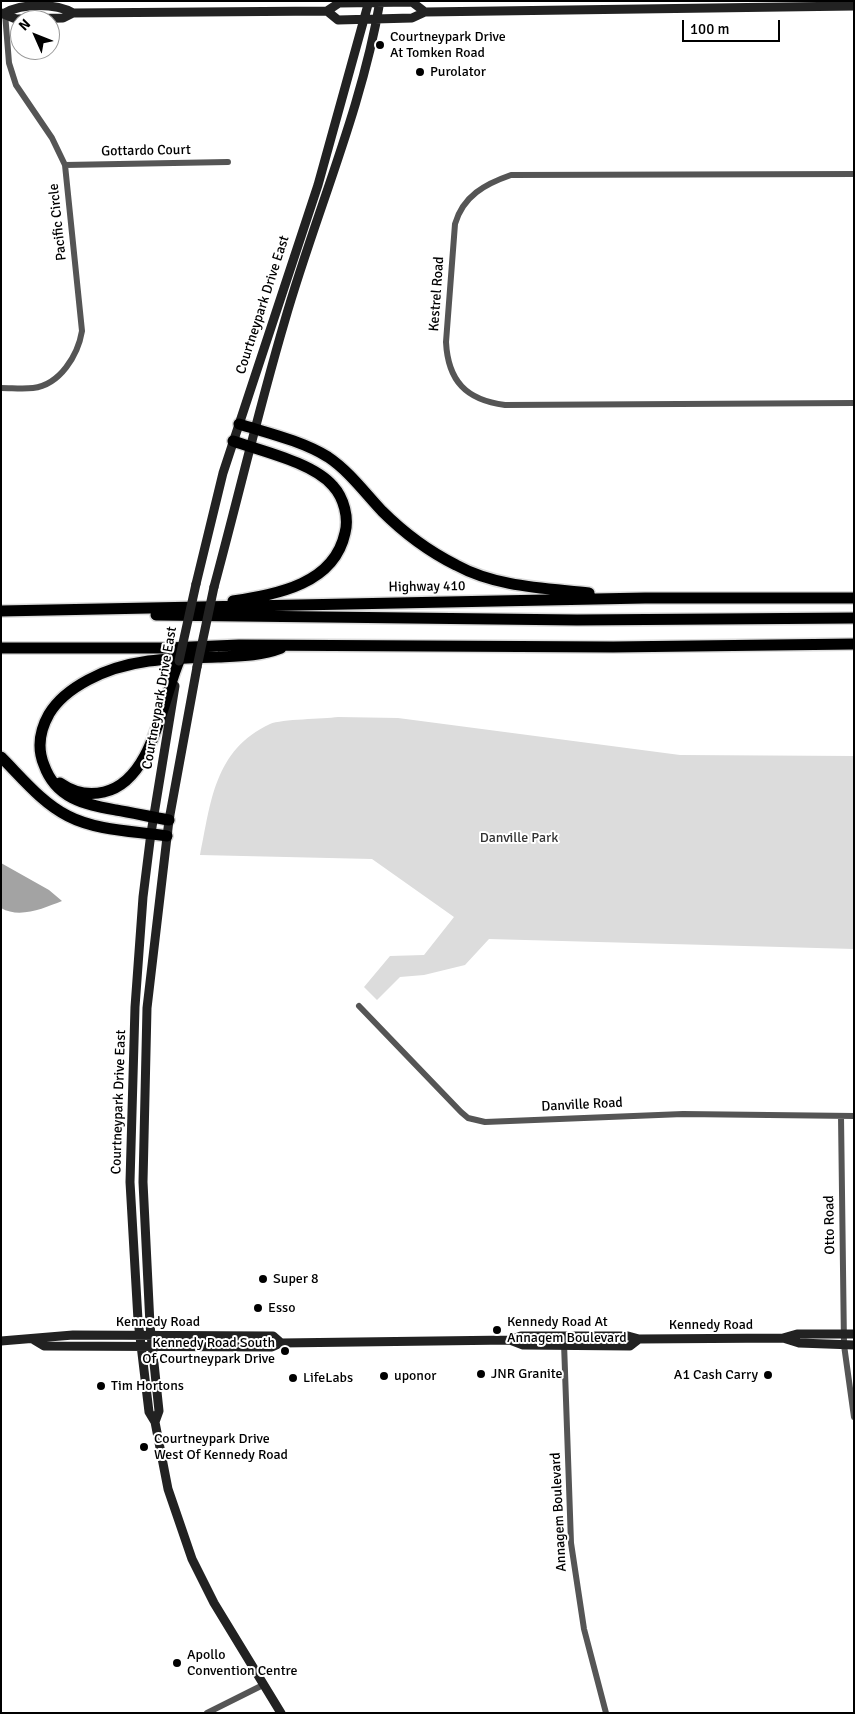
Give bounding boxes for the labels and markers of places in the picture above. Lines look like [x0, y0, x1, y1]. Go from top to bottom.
place label: Courtneypark Drive At Tomken Road [390, 29, 506, 62]
marker: Courtneypark Drive At Tomken Road [374, 39, 386, 51]
place label: Purolator [430, 64, 486, 80]
marker: Purolator [414, 66, 426, 78]
place label: Super 8 [273, 1271, 319, 1287]
marker: Super 8 [257, 1273, 269, 1285]
place label: Esso [268, 1300, 295, 1316]
marker: Esso [252, 1302, 264, 1314]
place label: Kennedy Road At Annagem Boulevard [507, 1314, 627, 1346]
marker: Kennedy Road At Annagem Boulevard [491, 1324, 503, 1336]
place label: Kennedy Road South Of Courtneypark Drive [142, 1335, 275, 1368]
marker: Kennedy Road South Of Courtneypark Drive [279, 1345, 291, 1357]
place label: JNR Granite [491, 1366, 563, 1382]
place label: A1 Cash Carry [674, 1367, 758, 1383]
place label: uponor [394, 1368, 436, 1384]
marker: JNR Granite [475, 1368, 487, 1380]
marker: A1 Cash Carry [762, 1369, 774, 1381]
place label: LifeLabs [303, 1370, 353, 1386]
marker: uponor [378, 1370, 390, 1382]
marker: LifeLabs [287, 1372, 299, 1384]
place label: Tim Hortons [111, 1378, 184, 1394]
marker: Tim Hortons [95, 1380, 107, 1392]
place label: Courtneypark Drive West Of Kennedy Road [154, 1431, 288, 1464]
marker: Courtneypark Drive West Of Kennedy Road [138, 1441, 150, 1453]
place label: Apollo Convention Centre [187, 1647, 297, 1680]
marker: Apollo Convention Centre [171, 1657, 183, 1669]

